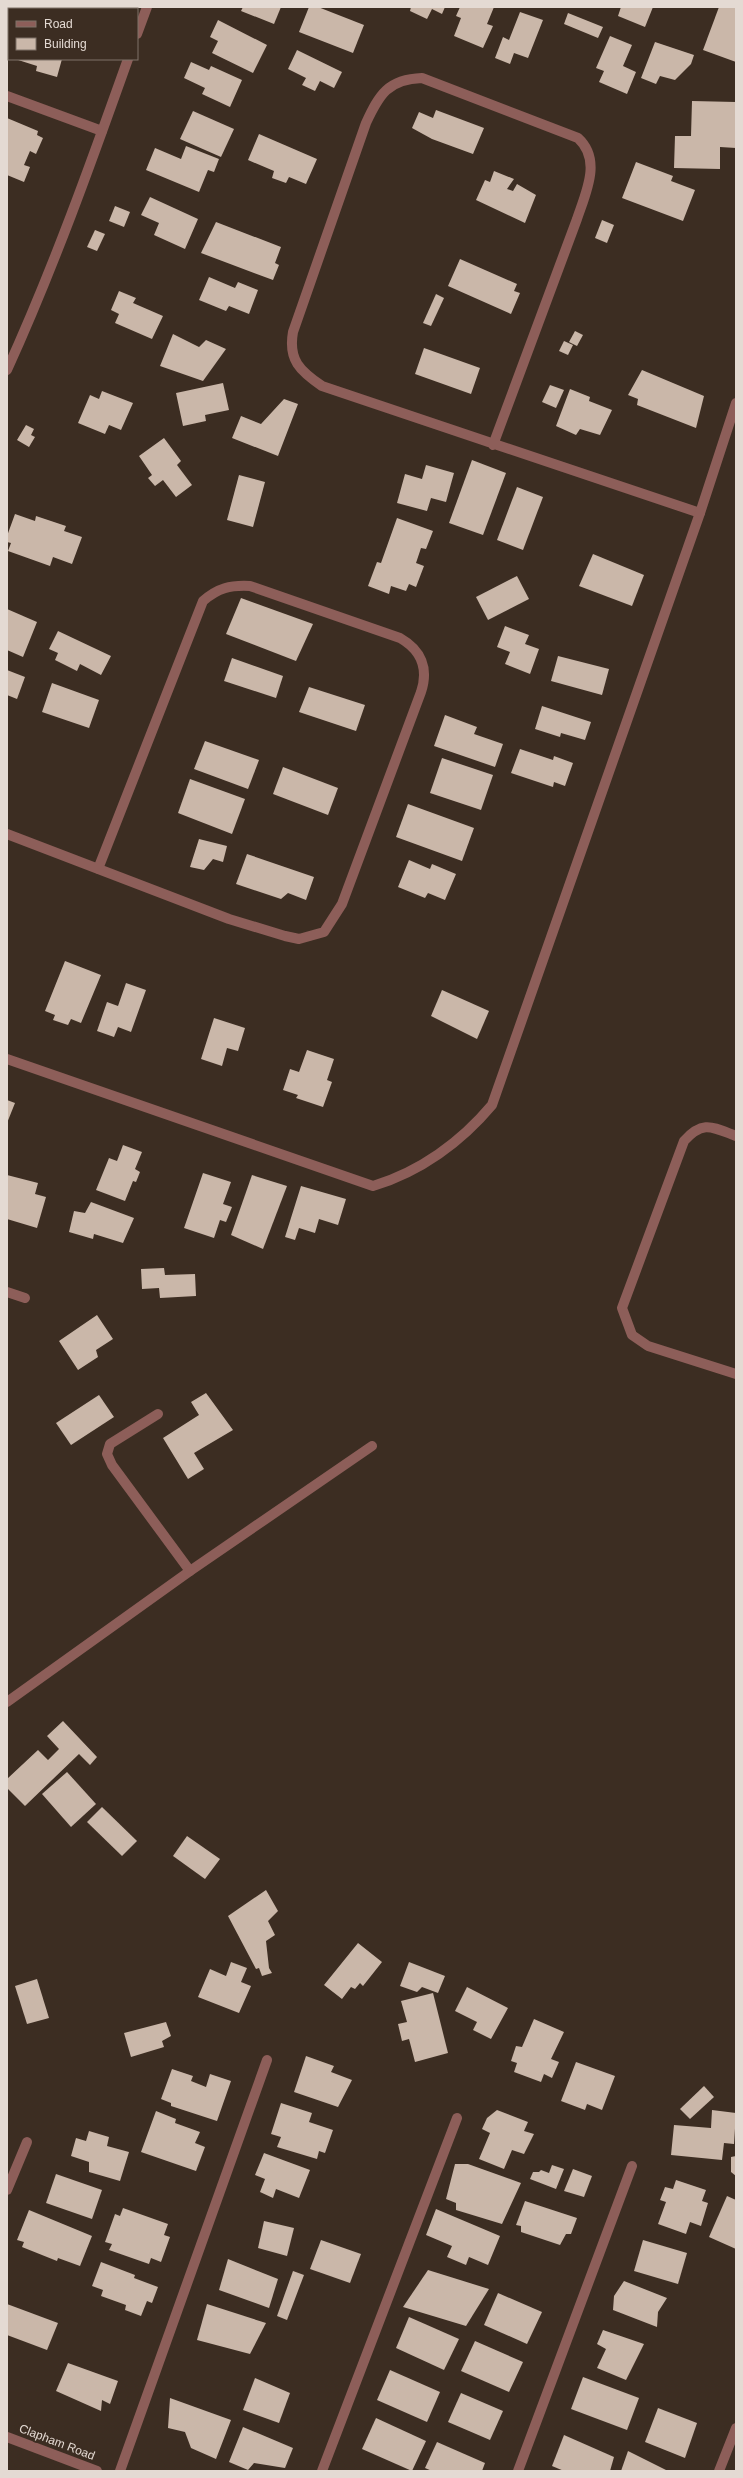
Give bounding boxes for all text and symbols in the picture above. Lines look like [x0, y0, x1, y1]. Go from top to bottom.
legend [8, 8, 138, 60]
text: Road [44, 17, 73, 31]
text: Building [44, 37, 87, 51]
street label: Clapham Road [17, 2421, 97, 2463]

